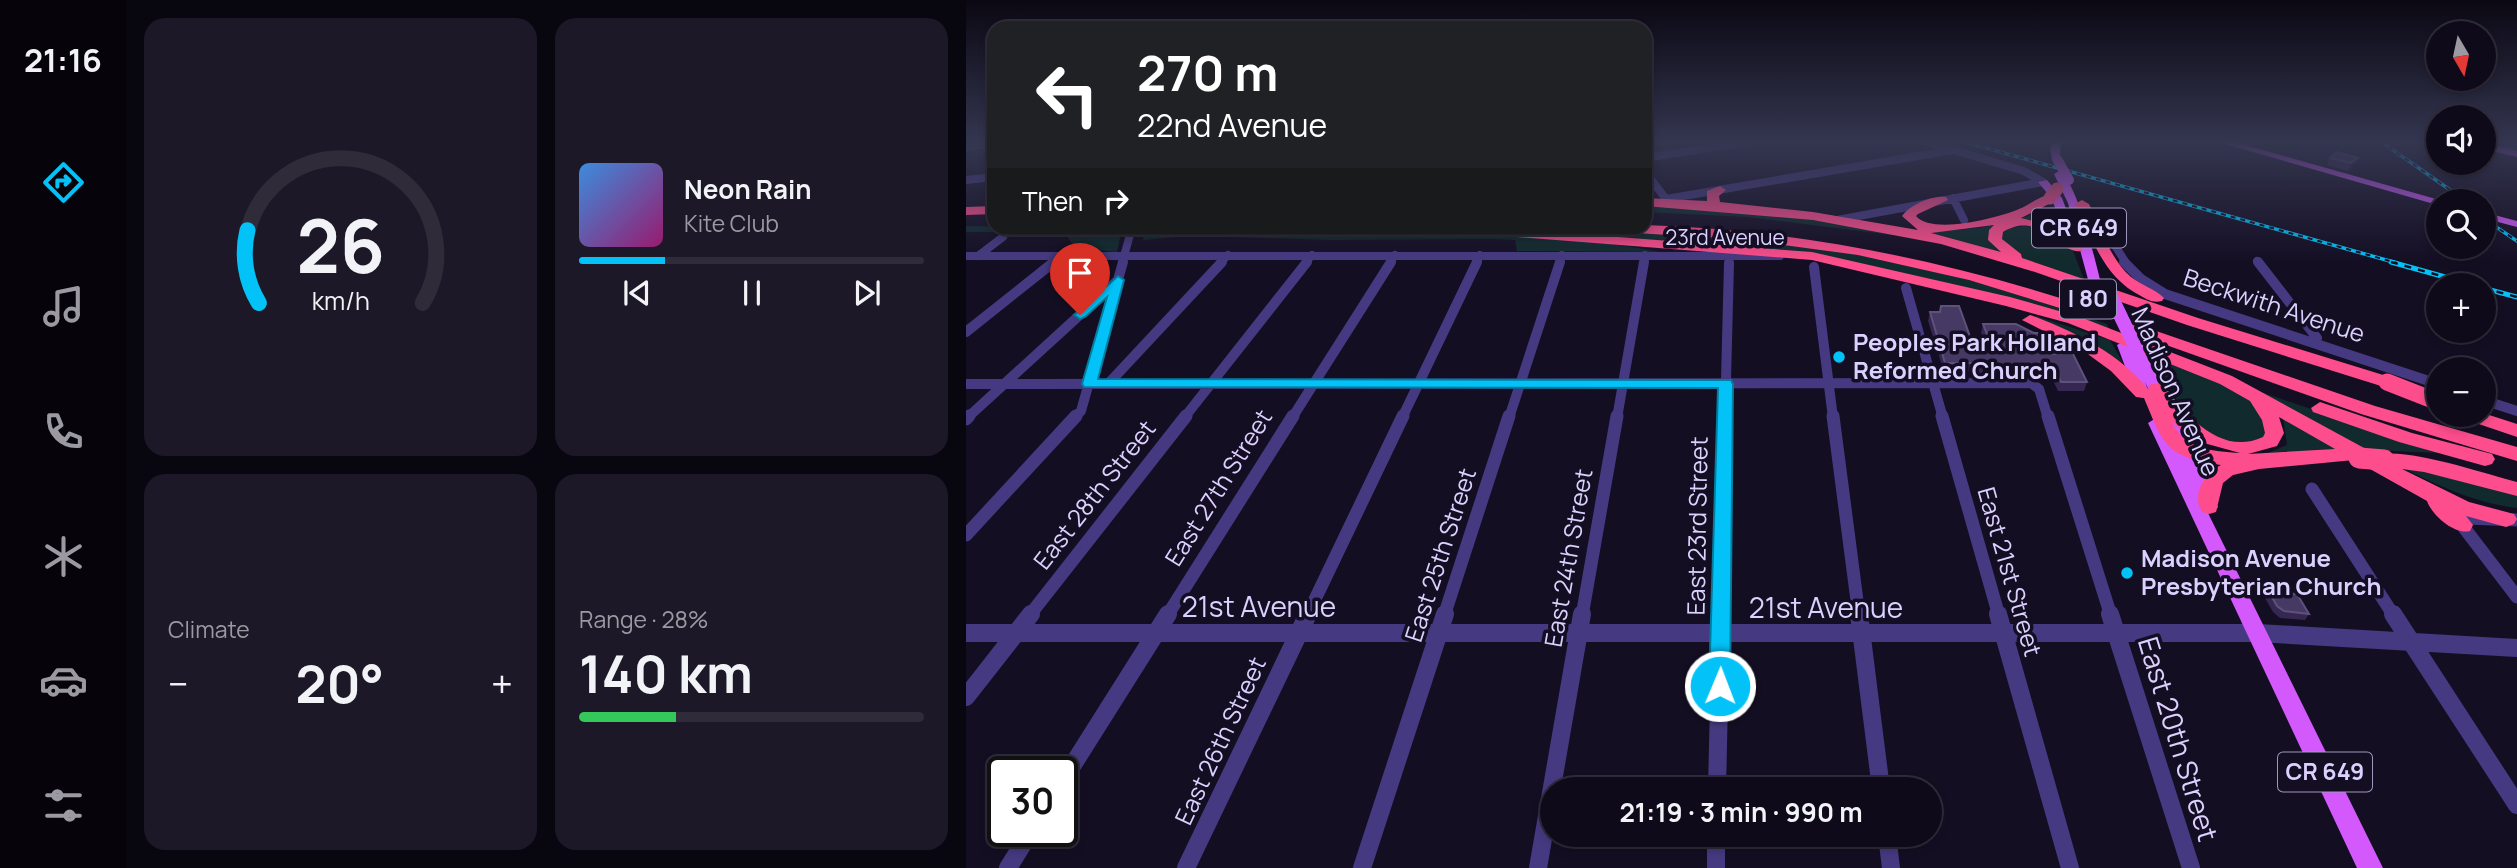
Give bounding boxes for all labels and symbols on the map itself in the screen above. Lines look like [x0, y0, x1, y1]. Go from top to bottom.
north arrow [2426, 21, 2496, 91]
road number: CR 649 [2032, 208, 2126, 247]
street label: 23rd Avenue [1665, 223, 1785, 251]
pin [1050, 243, 1110, 315]
street label: Beckwith Avenue [2180, 260, 2369, 349]
road number: I 80 [2060, 280, 2116, 318]
street label: Madison Avenue [2124, 302, 2228, 481]
place label: Peoples Park Holland Reformed Church [1853, 325, 2096, 386]
marker: Peoples Park Holland Reformed Church [1831, 349, 1847, 365]
street label: East 27th Street [1156, 403, 1279, 572]
street label: East 28th Street [1025, 413, 1162, 575]
street label: East 23rd Street [1678, 436, 1715, 616]
street label: East 25th Street [1396, 463, 1483, 646]
street label: East 24th Street [1536, 466, 1599, 649]
street label: East 21st Street [1971, 483, 2050, 660]
place label: Madison Avenue Presbyterian Church [2141, 541, 2381, 602]
marker: Madison Avenue Presbyterian Church [2119, 565, 2135, 581]
street label: 21st Avenue [1182, 587, 1336, 625]
street label: 21st Avenue [1749, 588, 1903, 626]
street label: East 20th Street [2130, 632, 2228, 846]
position arrow [1683, 649, 1757, 723]
street label: East 26th Street [1166, 651, 1273, 830]
road number: CR 649 [2278, 752, 2372, 792]
speed limit sign: 30 [987, 756, 1078, 847]

